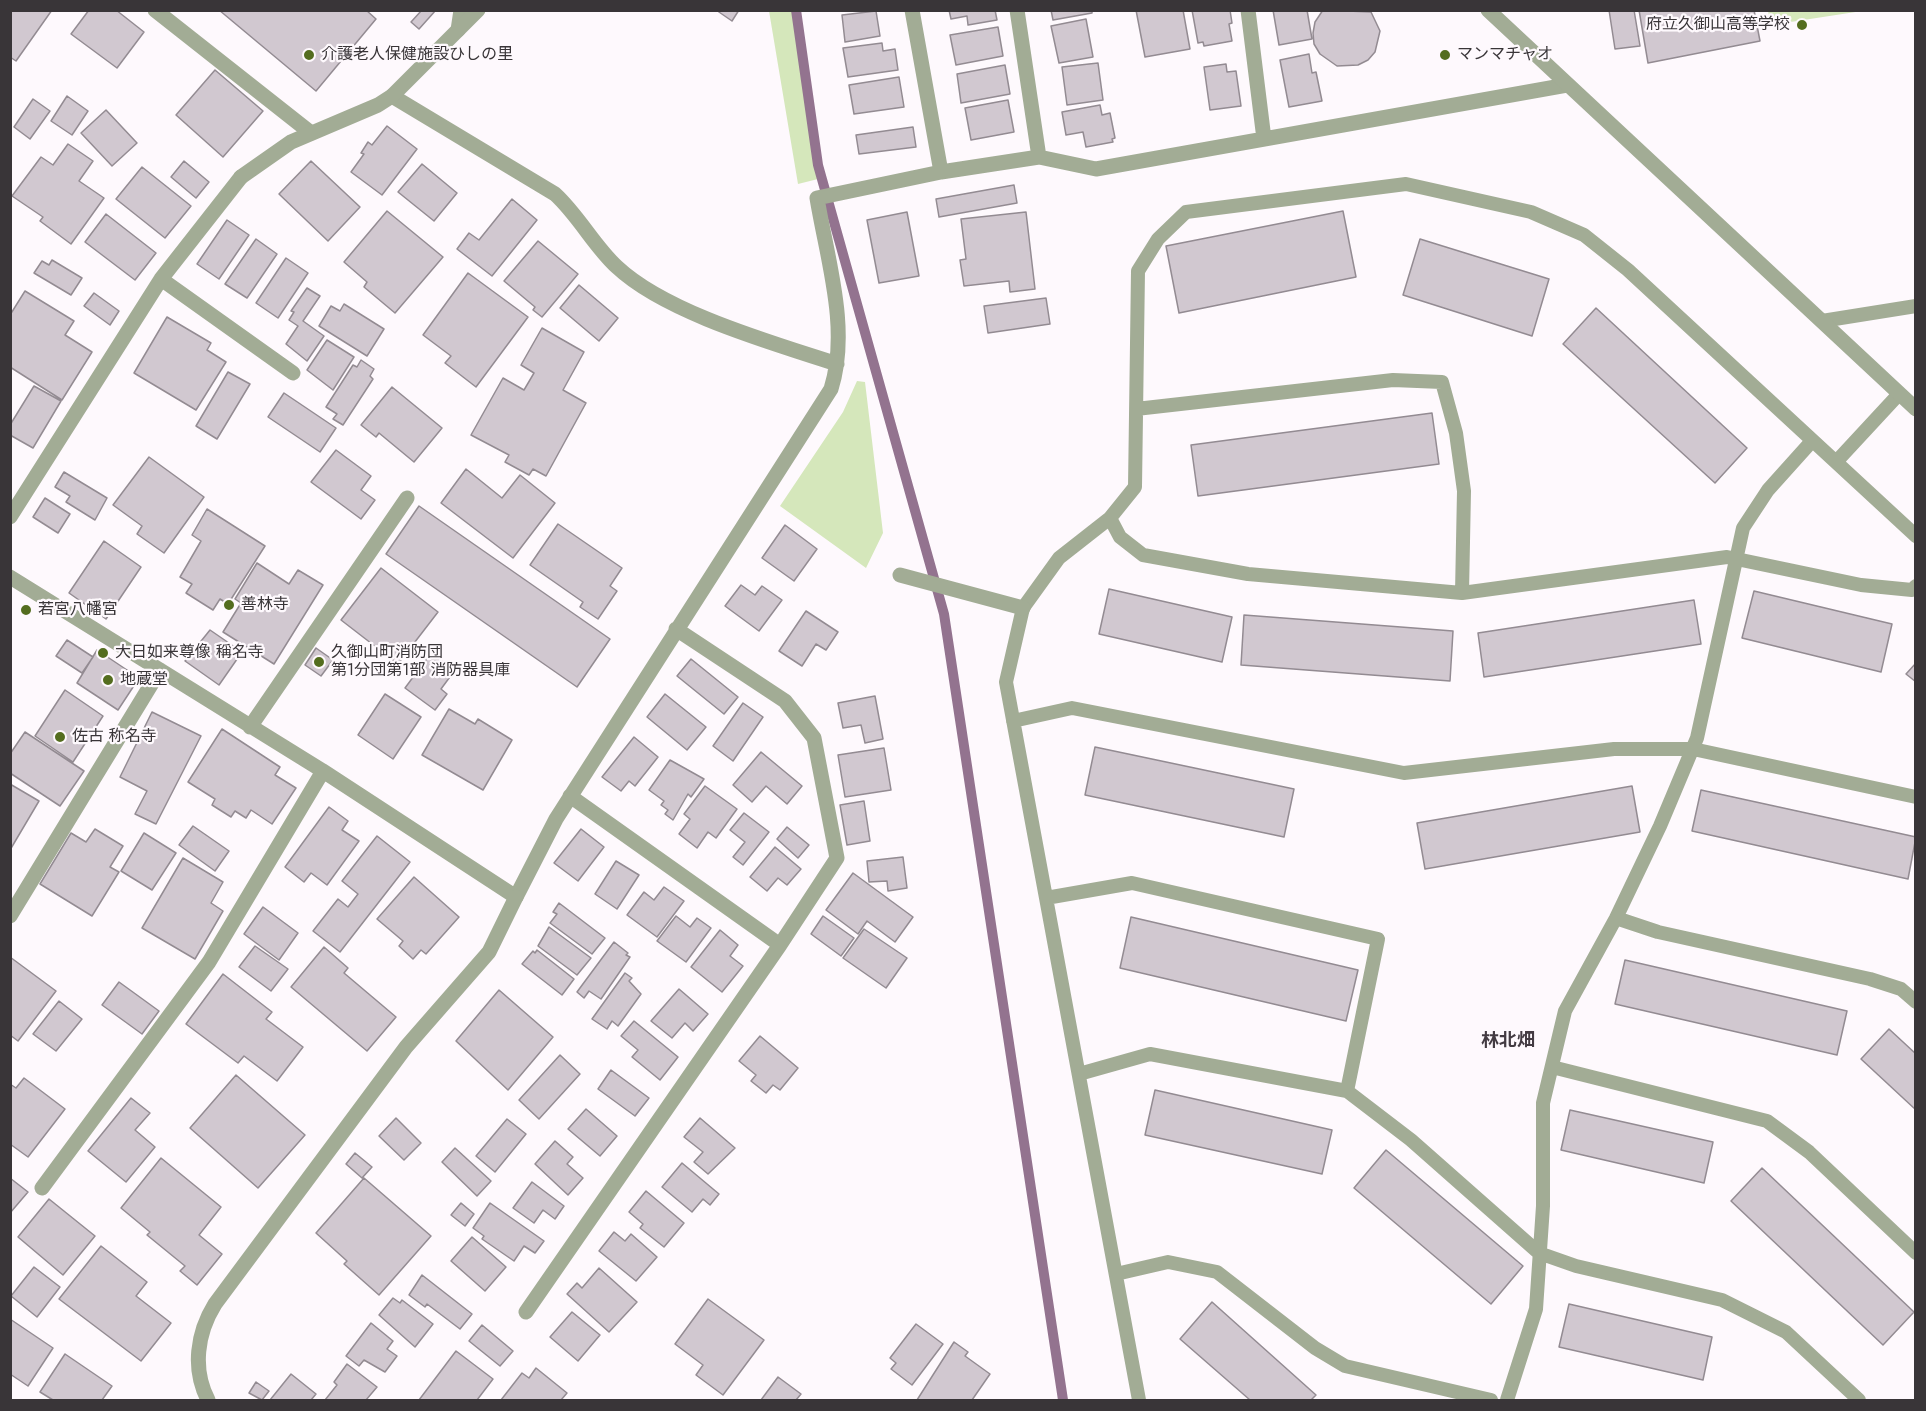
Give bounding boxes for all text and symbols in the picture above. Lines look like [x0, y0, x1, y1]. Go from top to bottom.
place label: 府立久御山高等学校 [1646, 15, 1790, 35]
marker: 府立久御山高等学校 [1795, 18, 1809, 32]
place label: 介護老人保健施設ひしの里 [321, 45, 513, 65]
place label: マンマチャオ [1457, 45, 1553, 65]
marker: 介護老人保健施設ひしの里 [302, 48, 316, 62]
marker: マンマチャオ [1438, 48, 1452, 62]
place label: 善林寺 [241, 595, 289, 615]
marker: 善林寺 [222, 598, 236, 612]
place label: 若宮八幡宮 [38, 600, 118, 620]
marker: 若宮八幡宮 [19, 603, 33, 617]
place label: 大日如来尊像 稱名寺 [115, 643, 264, 663]
place label: 久御山町消防団 第1分団第1部 消防器具庫 [331, 643, 510, 681]
marker: 大日如来尊像 稱名寺 [96, 646, 110, 660]
marker: 久御山町消防団 第1分団第1部 消防器具庫 [312, 655, 326, 669]
place label: 地蔵堂 [120, 670, 168, 690]
marker: 地蔵堂 [101, 673, 115, 687]
place label: 佐古 称名寺 [72, 727, 157, 747]
marker: 佐古 称名寺 [53, 730, 67, 744]
district label: 林北畑 [1481, 1031, 1535, 1053]

